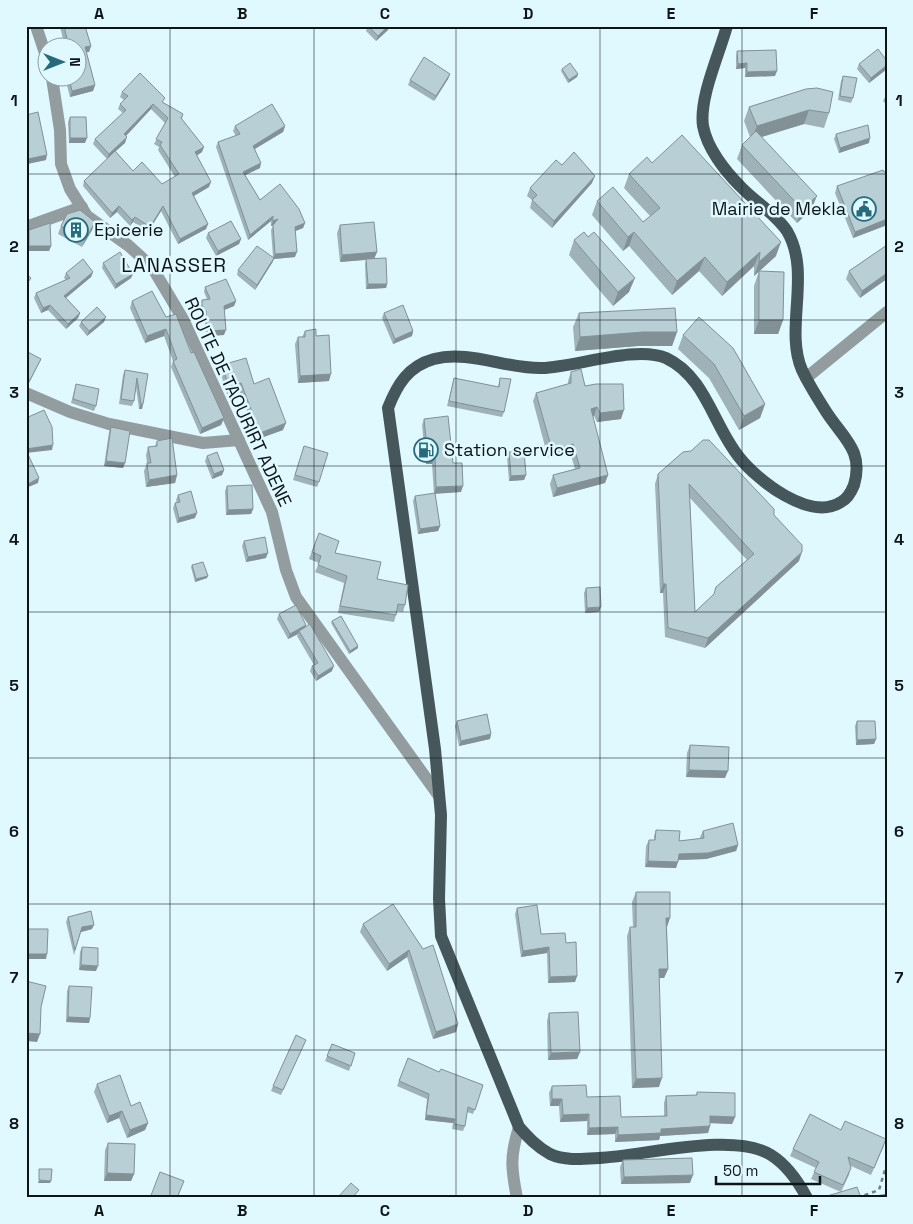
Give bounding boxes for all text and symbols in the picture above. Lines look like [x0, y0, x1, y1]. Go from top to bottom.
text: A [94, 3, 104, 24]
text: B [237, 3, 247, 24]
text: C [380, 3, 390, 24]
text: D [523, 3, 533, 24]
text: E [667, 3, 676, 24]
text: F [810, 3, 819, 24]
north arrow [38, 38, 88, 88]
text: N [66, 57, 84, 67]
text: 1 [10, 90, 18, 111]
text: 1 [895, 90, 903, 111]
public building icon: Mairie de Mekla [851, 196, 877, 222]
place label: Mairie de Mekla [712, 197, 846, 220]
building icon: Epicerie [63, 217, 89, 243]
place label: Epicerie [94, 218, 163, 241]
text: 2 [9, 236, 19, 257]
text: 2 [894, 236, 904, 257]
district label: LANASSER [121, 252, 227, 278]
street label: ROUTE DE TAOURIRT ADENE [180, 293, 297, 510]
text: 3 [9, 382, 19, 403]
text: 3 [894, 382, 904, 403]
fuel station icon: Station service [413, 437, 439, 463]
place label: Station service [444, 438, 575, 461]
text: 4 [9, 529, 19, 550]
text: 4 [894, 529, 904, 550]
text: 5 [9, 675, 19, 696]
text: 5 [894, 675, 904, 696]
text: 6 [9, 821, 19, 842]
text: 6 [894, 821, 904, 842]
text: 7 [10, 967, 19, 988]
text: 7 [895, 967, 904, 988]
text: 8 [9, 1113, 19, 1134]
text: 8 [894, 1113, 904, 1134]
scale bar [716, 1154, 819, 1186]
text: 50 m [723, 1161, 758, 1180]
text: A [94, 1200, 104, 1221]
text: B [237, 1200, 247, 1221]
text: C [380, 1200, 390, 1221]
text: D [523, 1200, 533, 1221]
text: E [667, 1200, 676, 1221]
text: F [810, 1200, 819, 1221]

